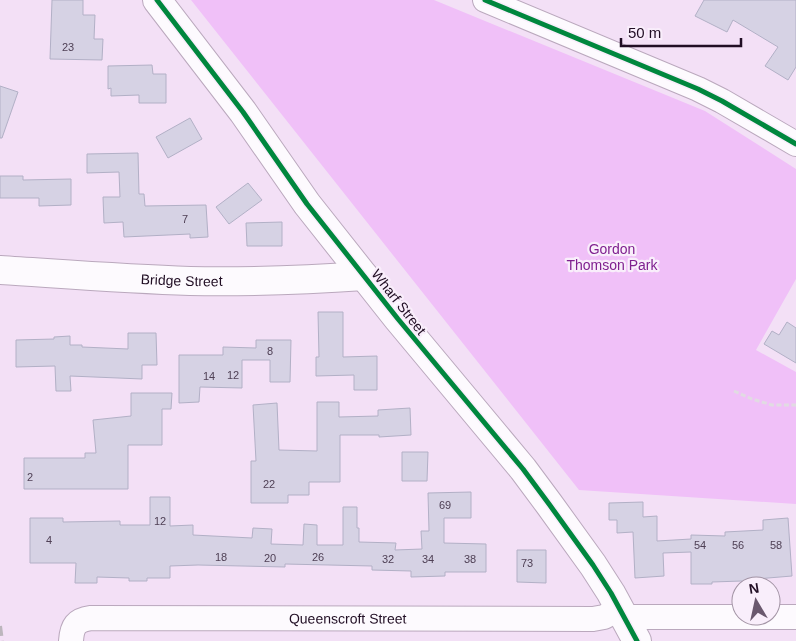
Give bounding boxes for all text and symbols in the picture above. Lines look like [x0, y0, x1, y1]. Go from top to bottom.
scale bar [621, 15, 741, 47]
text: 50 m [628, 24, 661, 41]
house number: 23 [62, 41, 74, 53]
house number: 7 [182, 213, 188, 225]
park label: Gordon Thomson Park [566, 241, 659, 273]
street label: Wharf Street [369, 266, 430, 338]
street label: Bridge Street [140, 271, 223, 289]
house number: 8 [267, 345, 273, 357]
house number: 12 [227, 369, 239, 381]
house number: 14 [203, 370, 215, 382]
house number: 2 [27, 471, 33, 483]
house number: 22 [263, 478, 275, 490]
house number: 69 [439, 499, 451, 511]
house number: 12 [154, 515, 166, 527]
house number: 4 [46, 534, 52, 546]
house number: 54 [694, 539, 706, 551]
house number: 56 [732, 539, 744, 551]
house number: 58 [770, 539, 782, 551]
house number: 18 [215, 551, 227, 563]
house number: 26 [312, 551, 324, 563]
house number: 20 [264, 552, 276, 564]
house number: 32 [382, 553, 394, 565]
house number: 34 [422, 553, 434, 565]
house number: 38 [464, 553, 476, 565]
house number: 73 [521, 557, 533, 569]
north arrow [731, 576, 781, 626]
text: N [748, 579, 760, 597]
street label: Queenscroft Street [289, 610, 407, 627]

